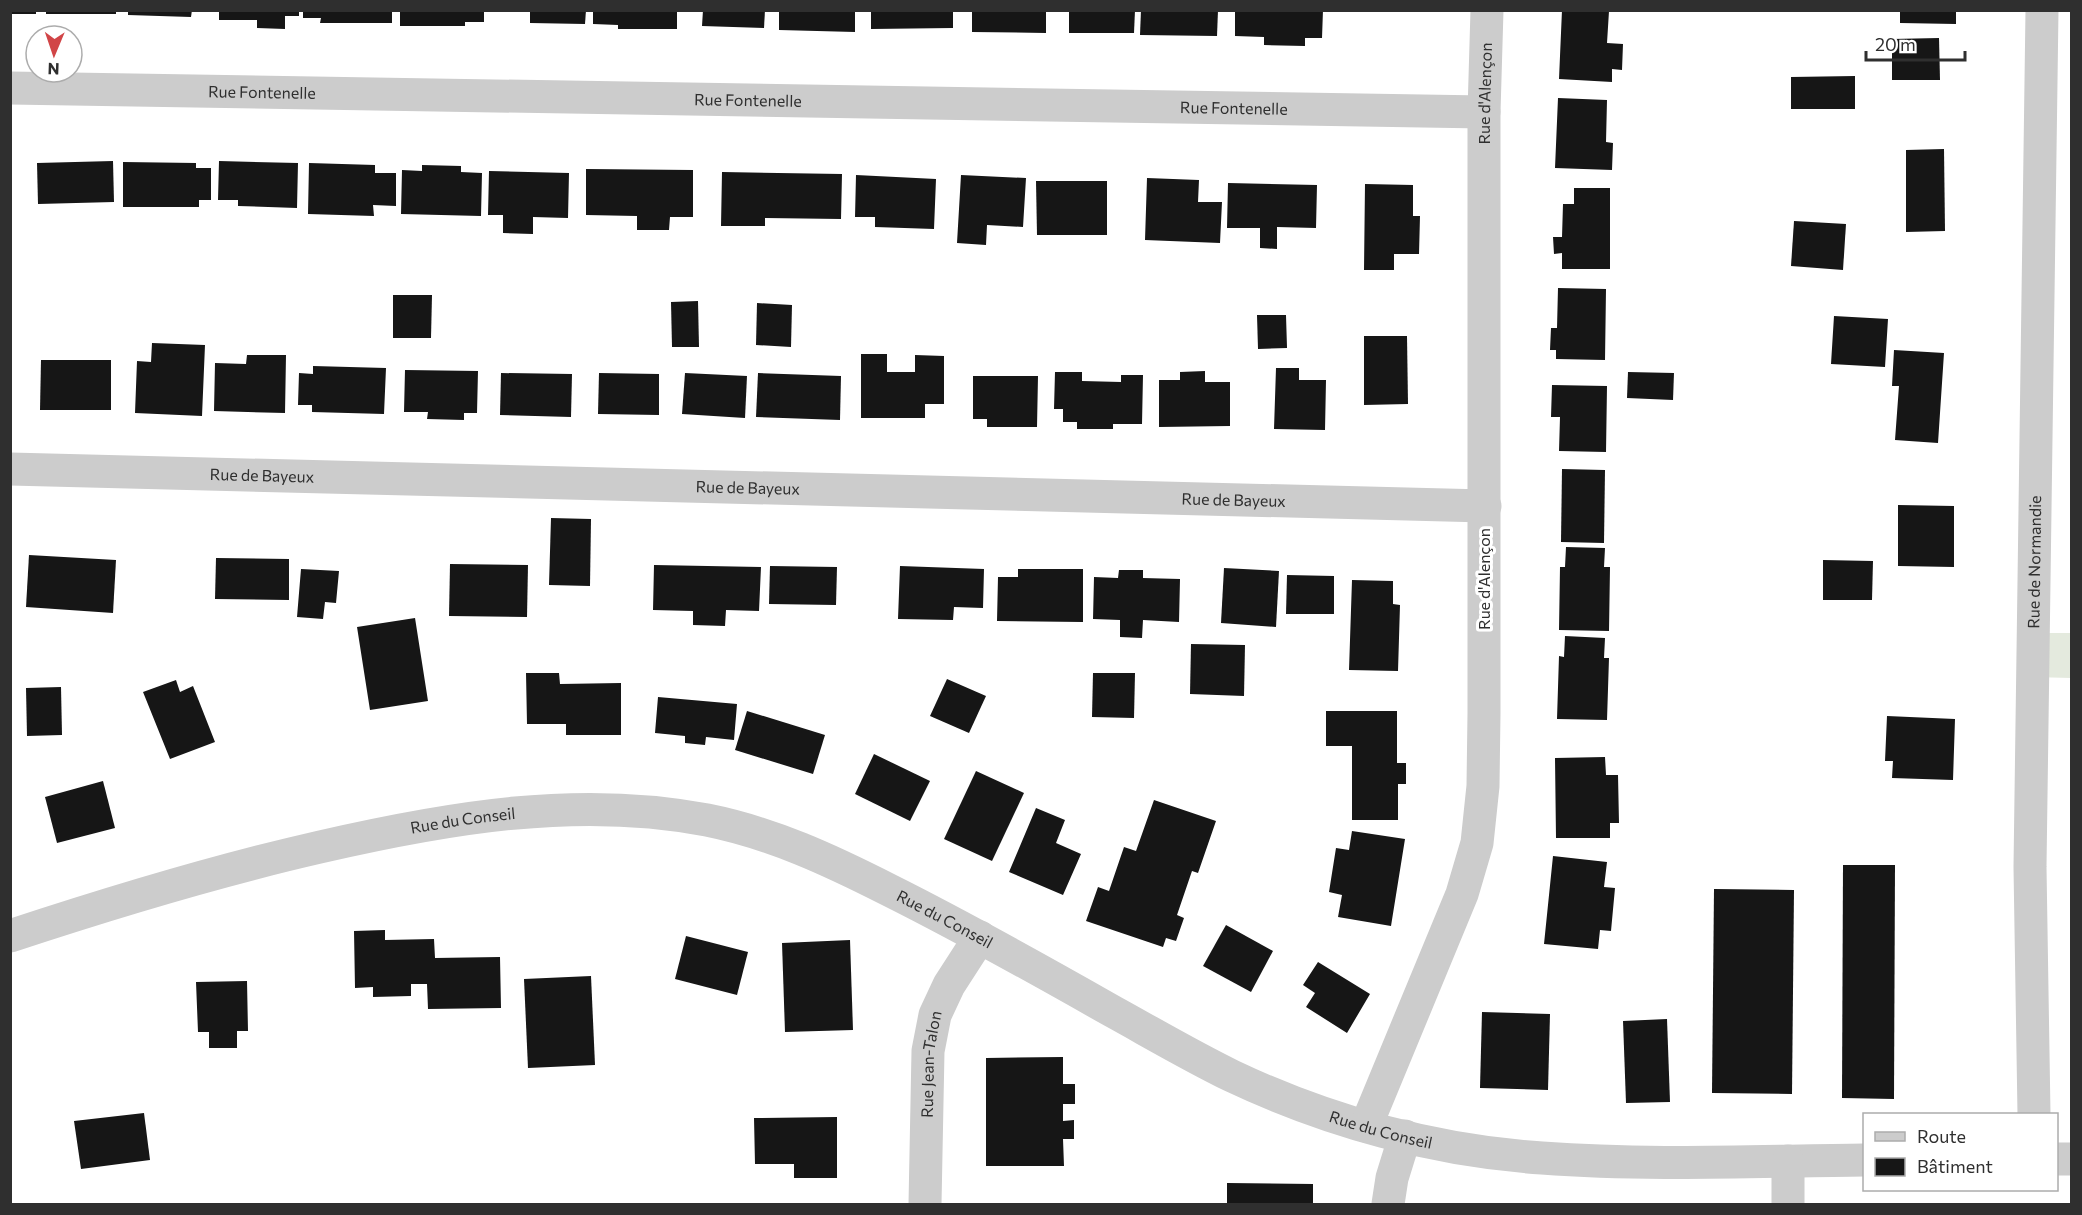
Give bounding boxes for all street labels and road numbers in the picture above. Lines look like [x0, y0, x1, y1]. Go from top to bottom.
street label: Rue d'Alençon [1474, 42, 1495, 145]
street label: Rue Fontenelle [208, 81, 316, 102]
street label: Rue Fontenelle [694, 89, 802, 110]
street label: Rue Fontenelle [1180, 97, 1288, 118]
street label: Rue de Bayeux [210, 464, 315, 486]
street label: Rue de Bayeux [695, 476, 801, 498]
street label: Rue de Bayeux [1181, 488, 1286, 510]
street label: Rue de Normandie [2023, 495, 2044, 629]
street label: Rue d'Alençon [1474, 528, 1493, 630]
street label: Rue du Conseil [409, 803, 516, 837]
street label: Rue du Conseil [894, 886, 996, 952]
street label: Rue Jean-Talon [917, 1009, 945, 1118]
street label: Rue du Conseil [1327, 1106, 1434, 1152]

